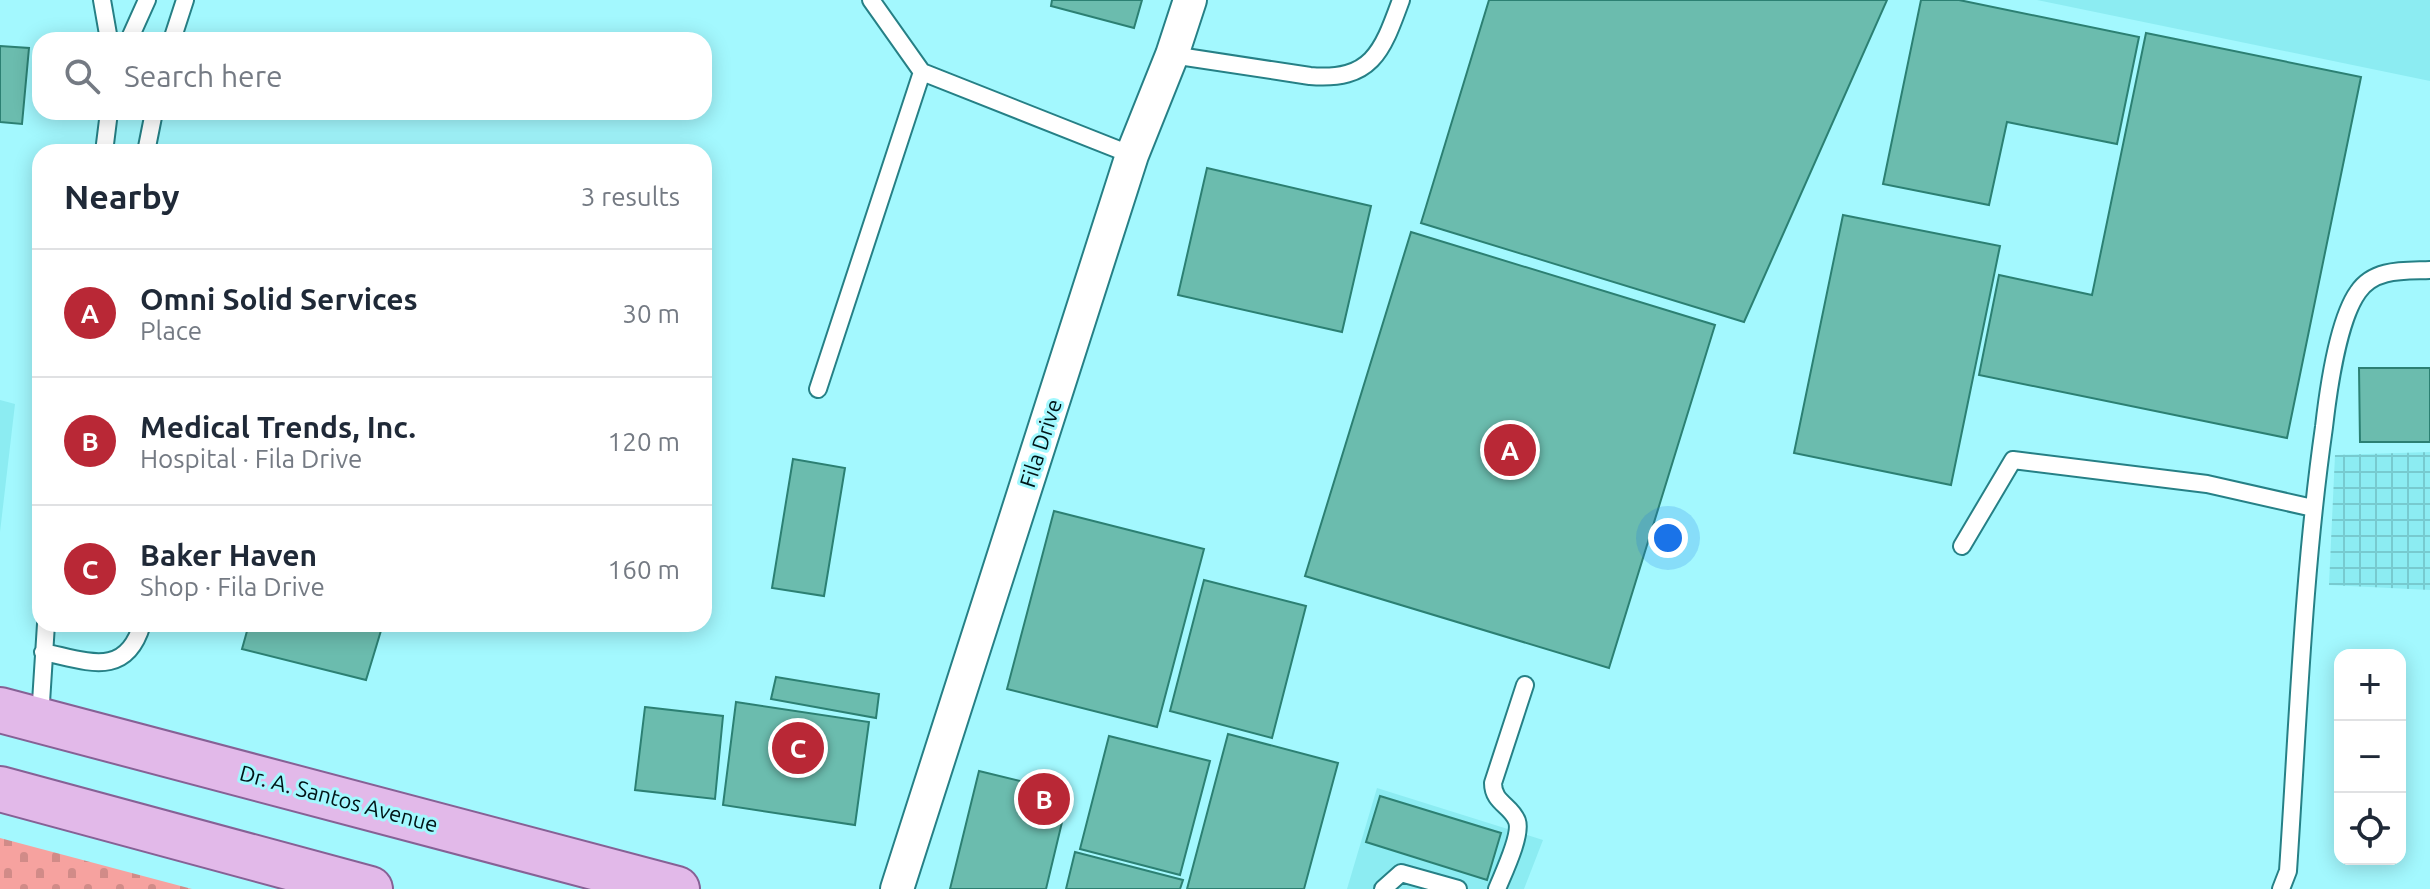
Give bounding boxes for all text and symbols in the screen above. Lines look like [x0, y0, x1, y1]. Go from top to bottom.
search box [32, 32, 712, 120]
icon: search [60, 54, 104, 98]
text: Search here [124, 59, 283, 93]
text: Nearby [64, 177, 179, 215]
text: 3 results [581, 182, 680, 211]
text: Omni Solid Services [140, 282, 418, 316]
text: A [81, 299, 99, 328]
text: 30 m [622, 299, 680, 328]
text: Place [140, 316, 202, 345]
street label: Fila Drive [1014, 396, 1066, 490]
text: Medical Trends, Inc. [140, 410, 416, 444]
pin: A [1484, 420, 1536, 480]
text: B [81, 427, 99, 456]
text: 120 m [608, 427, 680, 456]
text: Hospital · Fila Drive [140, 444, 362, 473]
your location [1648, 518, 1688, 558]
text: Baker Haven [140, 538, 317, 572]
text: C [82, 555, 98, 584]
text: 160 m [608, 555, 680, 584]
text: Shop · Fila Drive [140, 572, 325, 601]
map controls [2334, 649, 2406, 865]
button: + [2334, 649, 2406, 721]
pin: C [772, 718, 824, 778]
button: − [2334, 721, 2406, 793]
street label: Dr. A. Santos Avenue [237, 759, 441, 837]
pin: B [1018, 769, 1070, 829]
button: locate [2334, 793, 2406, 865]

